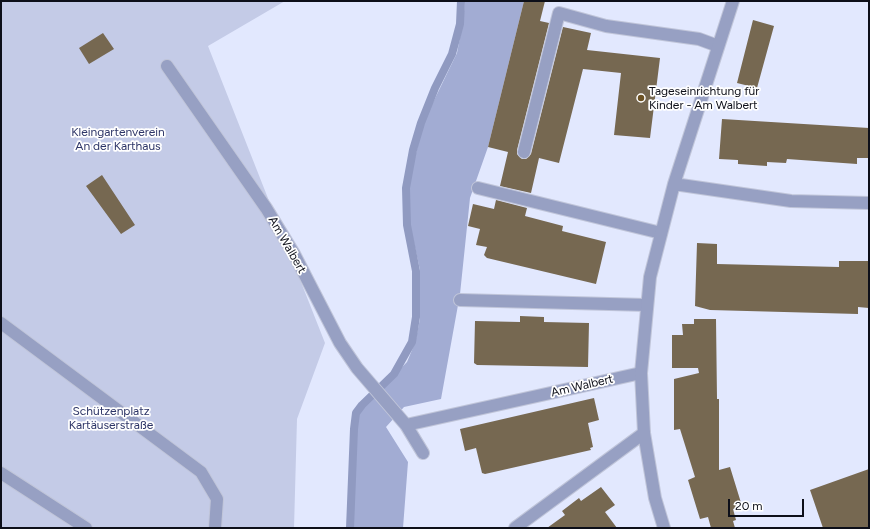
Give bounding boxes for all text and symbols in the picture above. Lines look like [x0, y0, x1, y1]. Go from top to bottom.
place label: Tageseinrichtung für Kinder - Am Walbert [649, 84, 759, 112]
marker: Tageseinrichtung für Kinder - Am Walbert [636, 93, 646, 103]
park label: Kleingartenverein An der Karthaus [71, 125, 165, 153]
street label: Am Walbert [265, 214, 309, 276]
street label: Am Walbert [550, 372, 614, 400]
park label: Schützenplatz Kartäuserstraße [69, 404, 153, 432]
scale bar [730, 491, 806, 517]
text: 20 m [735, 499, 763, 513]

